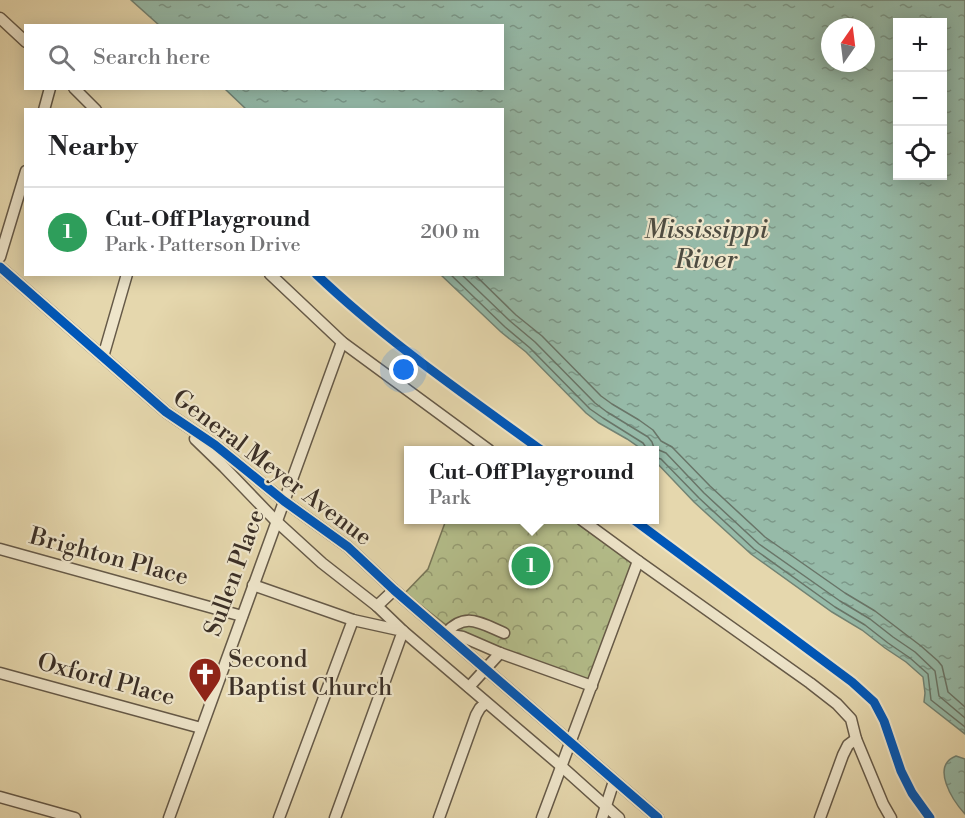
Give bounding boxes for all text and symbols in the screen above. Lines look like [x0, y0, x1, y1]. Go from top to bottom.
north arrow [821, 18, 875, 72]
map controls [893, 18, 947, 180]
button: + [893, 18, 947, 72]
search box [24, 24, 504, 90]
icon: search [45, 41, 78, 74]
text: Search here [93, 44, 210, 71]
button: − [893, 72, 947, 126]
button: locate [893, 126, 947, 180]
text: Nearby [48, 131, 138, 163]
text: Cut-Off Playground [105, 206, 311, 233]
water label: Mississippi River [644, 214, 769, 276]
text: 1 [63, 220, 72, 245]
text: 200 m [420, 220, 480, 245]
text: Park · Patterson Drive [105, 233, 301, 258]
your location [389, 355, 418, 384]
street label: General Meyer Avenue [166, 383, 378, 553]
popup [404, 446, 659, 524]
text: Cut-Off Playground [429, 459, 634, 486]
text: Park [429, 486, 470, 511]
street label: Sullen Place [198, 505, 272, 641]
street label: Brighton Place [25, 521, 192, 593]
pin: 1 [512, 544, 550, 588]
place label: Second Baptist Church [227, 645, 392, 703]
street label: Oxford Place [34, 647, 178, 713]
church icon: Second Baptist Church [187, 656, 223, 703]

